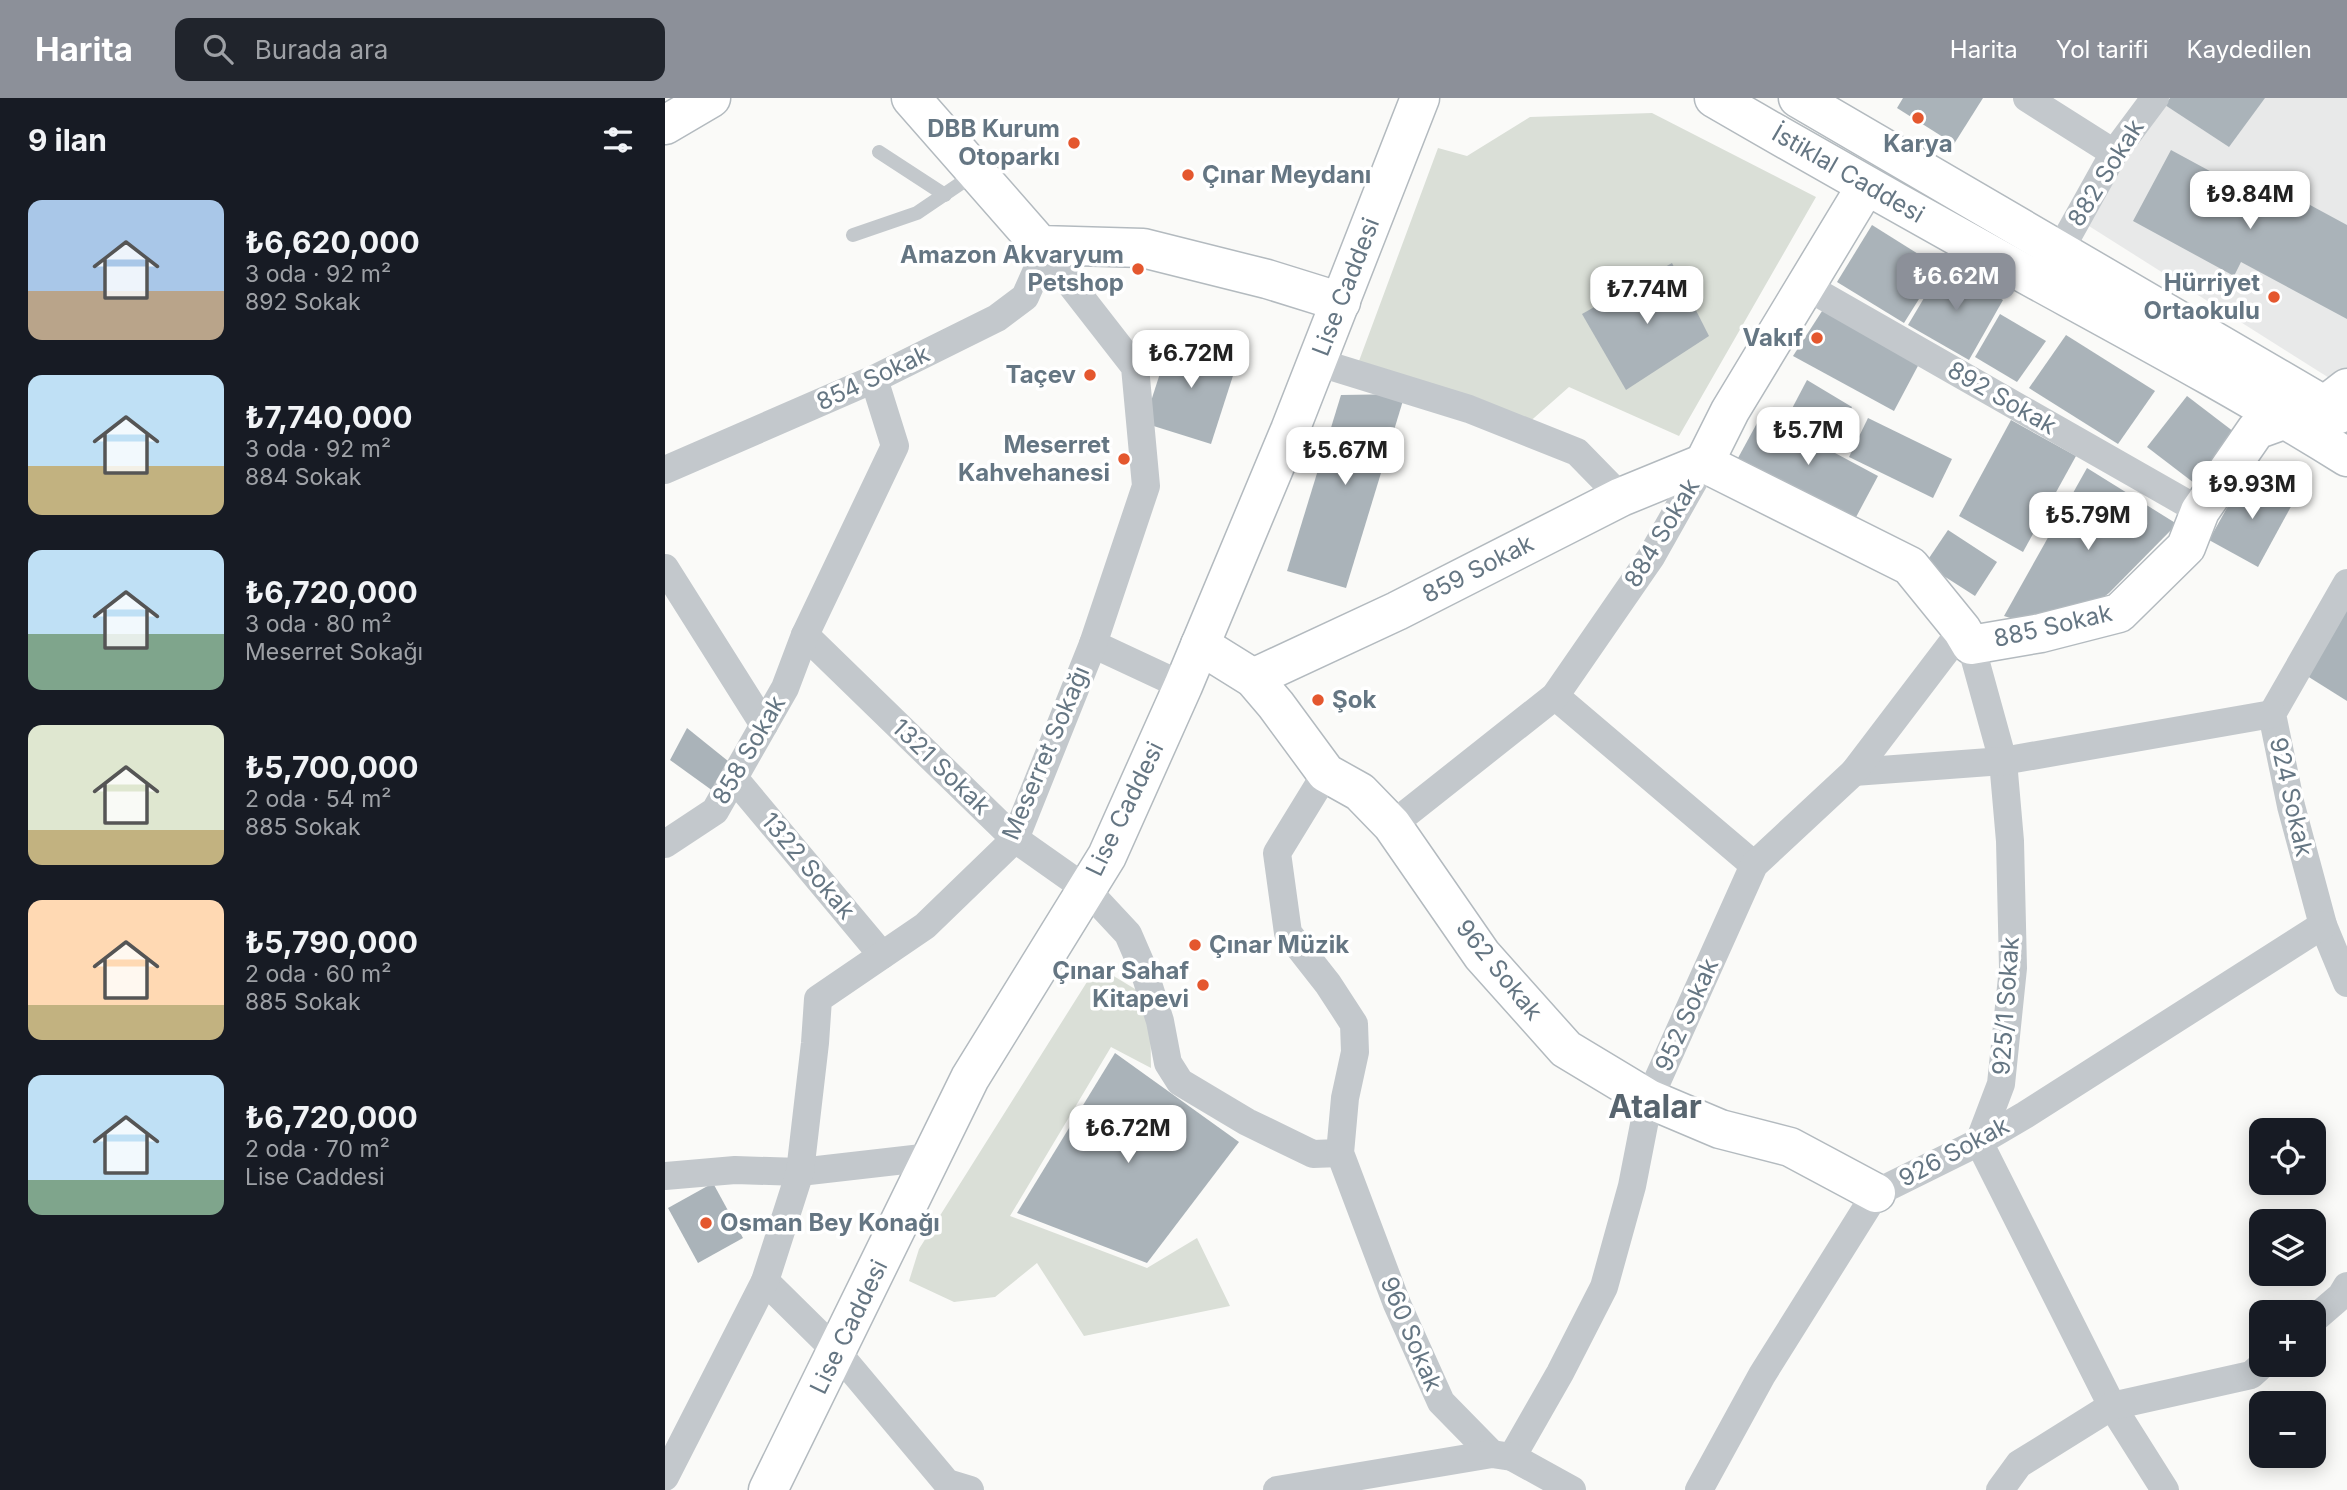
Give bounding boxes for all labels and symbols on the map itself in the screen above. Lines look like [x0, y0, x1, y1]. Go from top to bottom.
marker: Karya [1910, 110, 1926, 126]
place label: DBB Kurum Otoparkı [927, 114, 1060, 171]
street label: 882 Sokak [2061, 114, 2150, 232]
street label: İstiklal Caddesi [1767, 118, 1929, 229]
place label: Karya [1883, 129, 1953, 158]
marker: DBB Kurum Otoparkı [1066, 135, 1082, 151]
place label: Çınar Meydanı [1202, 160, 1371, 189]
marker: Çınar Meydanı [1180, 167, 1196, 183]
pin: ₺9.84M [2193, 172, 2307, 231]
street label: Lise Caddesi [1306, 214, 1385, 360]
place label: Amazon Akvaryum Petshop [900, 240, 1124, 297]
pin: ₺6.62M [1899, 254, 2013, 313]
marker: Amazon Akvaryum Petshop [1130, 261, 1146, 277]
pin: ₺7.74M [1590, 266, 1704, 326]
place label: Hürriyet Ortaokulu [2143, 268, 2260, 325]
marker: Hürriyet Ortaokulu [2266, 289, 2282, 305]
place label: Vakıf [1743, 323, 1803, 352]
pin: ₺6.72M [1134, 330, 1248, 390]
marker: Vakıf [1809, 330, 1825, 346]
street label: 854 Sokak [812, 339, 934, 416]
street label: 892 Sokak [1943, 355, 2062, 440]
place label: Taçev [1005, 360, 1077, 389]
marker: Taçev [1082, 367, 1098, 383]
pin: ₺5.7M [1759, 408, 1857, 467]
pin: ₺5.67M [1288, 428, 1402, 487]
place label: Meserret Kahvehanesi [958, 430, 1110, 487]
marker: Meserret Kahvehanesi [1116, 451, 1132, 467]
pin: ₺9.93M [2195, 462, 2309, 521]
street label: 884 Sokak [1618, 473, 1705, 592]
pin: ₺5.79M [2031, 492, 2145, 552]
street label: 859 Sokak [1417, 528, 1538, 609]
street label: 885 Sokak [1991, 598, 2115, 653]
street label: Meserret Sokağı [996, 662, 1095, 844]
place label: Şok [1332, 685, 1376, 714]
street label: 858 Sokak [706, 690, 791, 809]
marker: Şok [1310, 692, 1326, 708]
street label: 1321 Sokak [886, 713, 997, 821]
street label: 924 Sokak [2264, 735, 2319, 859]
street label: Lise Caddesi [1080, 737, 1170, 881]
street label: 1322 Sokak [755, 806, 861, 925]
street label: 962 Sokak [1450, 914, 1549, 1026]
place label: Çınar Müzik [1209, 930, 1349, 959]
street label: 925/1 Sokak [1986, 936, 2025, 1076]
marker: Çınar Müzik [1187, 937, 1203, 953]
street label: 952 Sokak [1649, 954, 1724, 1076]
place label: Çınar Sahaf Kitapevi [1052, 956, 1189, 1013]
marker: Çınar Sahaf Kitapevi [1195, 977, 1211, 993]
district label: Atalar [1608, 1087, 1702, 1126]
pin: ₺6.72M [1071, 1105, 1185, 1165]
street label: 926 Sokak [1894, 1110, 2014, 1193]
place label: Osman Bey Konağı [720, 1208, 940, 1237]
marker: Osman Bey Konağı [698, 1215, 714, 1231]
street label: Lise Caddesi [804, 1255, 894, 1399]
street label: 960 Sokak [1374, 1272, 1448, 1395]

